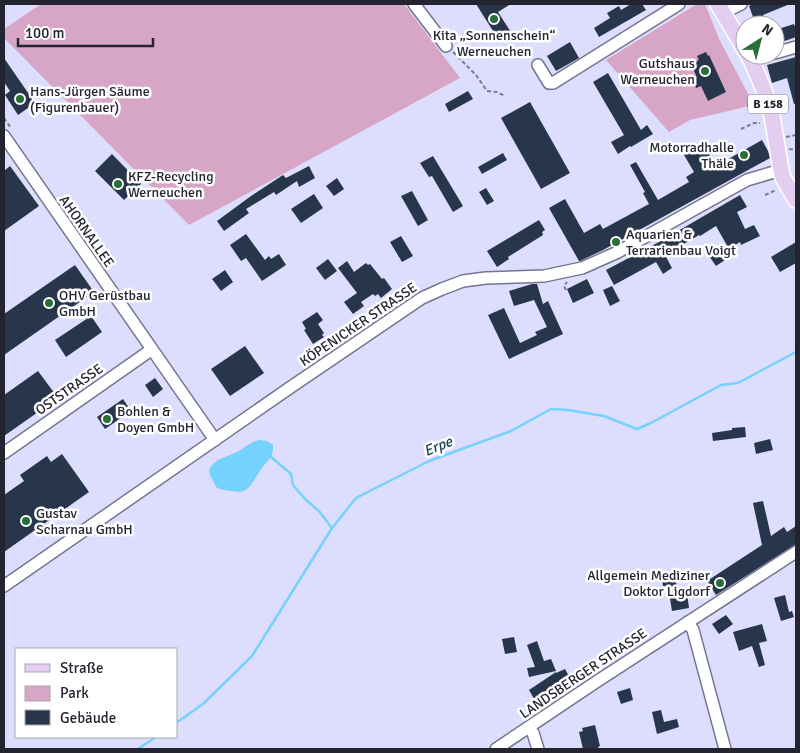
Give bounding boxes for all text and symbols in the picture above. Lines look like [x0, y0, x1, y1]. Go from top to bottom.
marker: Kita „Sonnenschein“ Werneuchen [488, 13, 500, 25]
scale bar [18, 15, 152, 47]
north arrow [735, 15, 785, 65]
text: N [758, 20, 776, 40]
text: 100 m [25, 24, 65, 42]
place label: Kita „Sonnenschein“ Werneuchen [433, 27, 555, 60]
place label: Gutshaus Werneuchen [620, 55, 695, 88]
marker: Gutshaus Werneuchen [699, 65, 711, 77]
place label: Hans-Jürgen Säume (Figurenbauer) [30, 83, 150, 116]
marker: Hans-Jürgen Säume (Figurenbauer) [14, 93, 26, 105]
road number: B 158 [748, 95, 788, 114]
place label: Motorradhalle Thäle [649, 139, 734, 172]
marker: Motorradhalle Thäle [738, 149, 750, 161]
place label: KFZ-Recycling Werneuchen [128, 168, 214, 201]
marker: KFZ-Recycling Werneuchen [112, 178, 124, 190]
street label: AHORNALLEE [56, 192, 118, 271]
place label: Aquarien & Terrarienbau Voigt [626, 226, 736, 259]
marker: Aquarien & Terrarienbau Voigt [610, 236, 622, 248]
street label: KÖPENICKER STRASSE [296, 279, 420, 370]
place label: OHV Gerüstbau GmbH [59, 287, 151, 320]
marker: OHV Gerüstbau GmbH [43, 297, 55, 309]
street label: OSTSTRASSE [32, 360, 106, 419]
place label: Bohlen & Doyen GmbH [117, 403, 194, 436]
marker: Bohlen & Doyen GmbH [101, 413, 113, 425]
water label: Erpe [421, 432, 456, 460]
place label: Gustav Scharnau GmbH [36, 505, 133, 538]
marker: Gustav Scharnau GmbH [20, 515, 32, 527]
place label: Allgemein Mediziner Doktor Ligdorf [587, 567, 711, 600]
marker: Allgemein Mediziner Doktor Ligdorf [714, 577, 726, 589]
street label: LANDSBERGER STRASSE [516, 624, 650, 722]
legend [15, 648, 178, 738]
text: Straße [60, 659, 104, 677]
text: Park [60, 684, 89, 702]
text: Gebäude [60, 709, 116, 727]

